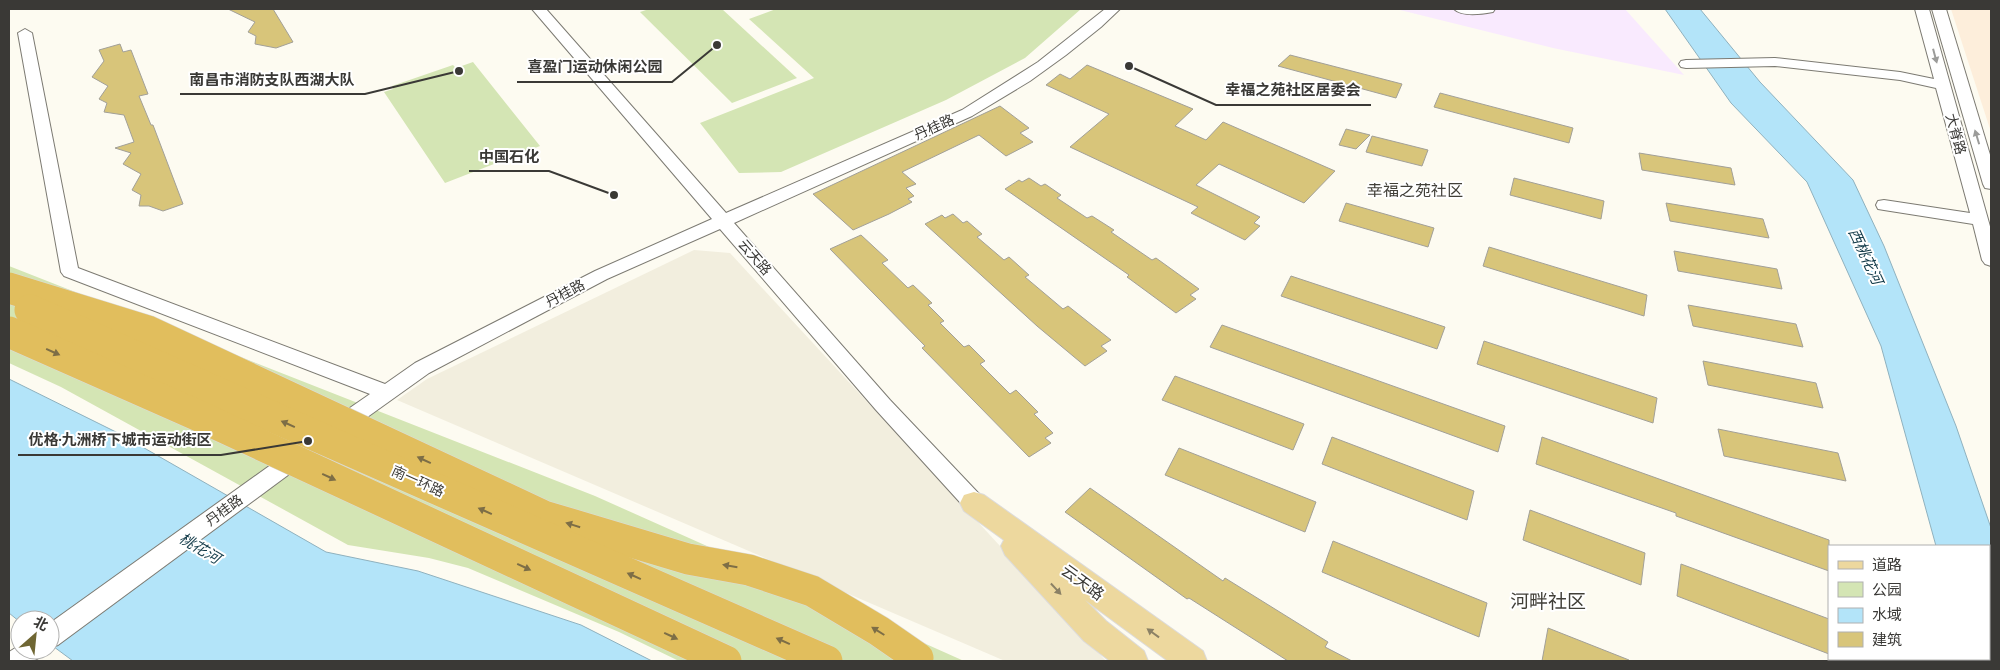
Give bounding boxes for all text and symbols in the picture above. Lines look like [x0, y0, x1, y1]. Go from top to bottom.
one-way arrow [1931, 48, 1939, 63]
callout: 喜盈门运动休闲公园 [517, 52, 672, 82]
text: 喜盈门运动休闲公园 [527, 57, 663, 76]
callout: 南昌市消防支队西湖大队 [180, 64, 365, 94]
text: 南昌市消防支队西湖大队 [189, 70, 355, 89]
callout: 幸福之苑社区居委会 [1216, 75, 1371, 105]
text: 幸福之苑社区居委会 [1225, 80, 1361, 99]
street label: 丹桂路 [911, 110, 957, 144]
street label: 大脊路 [1942, 111, 1970, 157]
one-way arrow [1973, 129, 1981, 144]
callout: 中国石化 [469, 141, 549, 171]
text: 中国石化 [479, 147, 539, 166]
district label: 幸福之苑社区 [1367, 180, 1463, 200]
water label: 西桃花河 [1845, 225, 1889, 290]
street label: 云天路 [734, 235, 776, 279]
street label: 丹桂路 [542, 275, 588, 311]
one-way arrow [46, 349, 60, 357]
one-way arrow [281, 420, 295, 428]
callout: 优格·九洲桥下城市运动街区 [18, 425, 221, 455]
text: 优格·九洲桥下城市运动街区 [28, 430, 212, 449]
one-way arrow [417, 455, 431, 463]
street label: 南一环路 [389, 461, 447, 501]
one-way arrow [322, 473, 336, 481]
street label: 丹桂路 [202, 490, 246, 530]
one-way arrow [478, 506, 492, 514]
one-way arrow [565, 520, 580, 528]
water label: 桃花河 [176, 528, 227, 569]
legend [1828, 545, 1990, 660]
text: 道路 [1872, 555, 1902, 574]
street label: 云天路 [1058, 560, 1108, 604]
one-way arrow [721, 562, 737, 570]
one-way arrow [517, 564, 531, 572]
one-way arrow [627, 571, 641, 579]
text: 公园 [1872, 580, 1902, 599]
one-way arrow [1050, 583, 1062, 595]
district label: 河畔社区 [1510, 589, 1586, 613]
text: 水域 [1872, 605, 1902, 624]
north arrow [10, 610, 60, 660]
text: 北 [31, 612, 51, 635]
one-way arrow [871, 626, 884, 635]
one-way arrow [1146, 628, 1159, 638]
text: 建筑 [1872, 630, 1902, 649]
one-way arrow [664, 632, 678, 640]
one-way arrow [776, 637, 790, 645]

